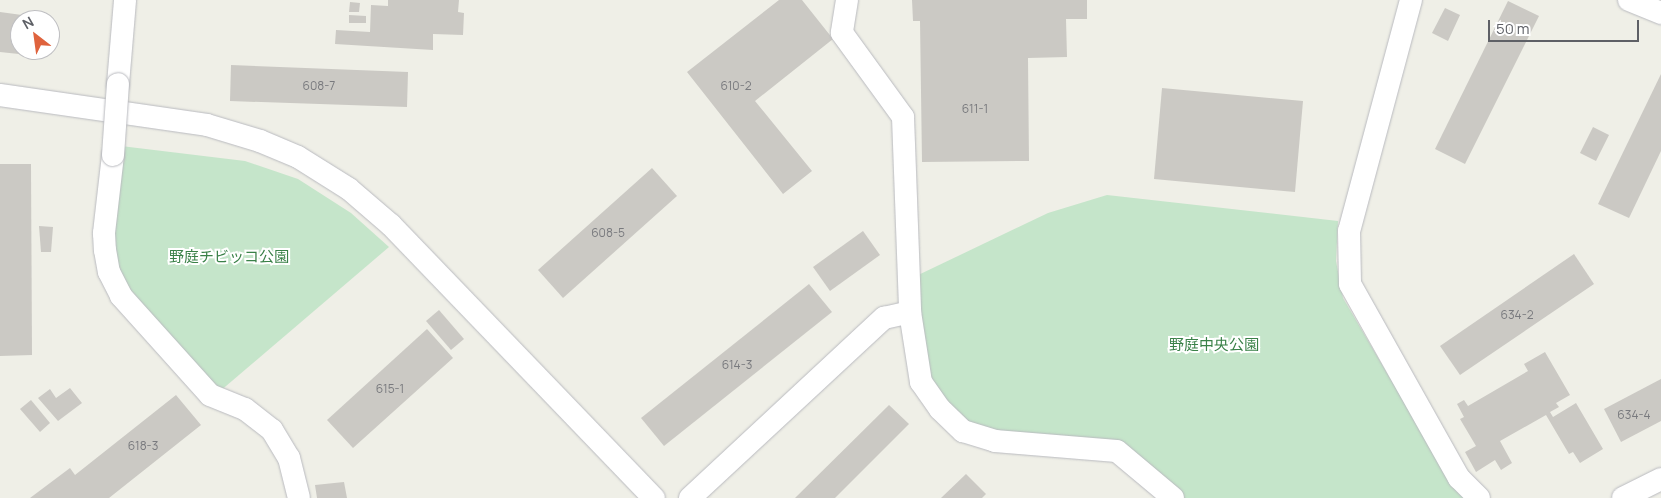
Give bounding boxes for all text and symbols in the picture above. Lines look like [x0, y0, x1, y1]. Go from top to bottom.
north arrow [10, 10, 60, 60]
scale bar [1491, 10, 1642, 42]
text: N [19, 12, 37, 33]
text: 50 m [1496, 18, 1530, 39]
house number: 608-7 [303, 79, 335, 93]
house number: 610-2 [720, 79, 752, 93]
house number: 611-1 [962, 102, 988, 116]
house number: 608-5 [591, 226, 625, 240]
park label: 野庭チビッコ公園 [169, 248, 289, 266]
house number: 634-2 [1500, 308, 1534, 322]
park label: 野庭中央公園 [1169, 336, 1259, 354]
house number: 614-3 [722, 358, 752, 372]
house number: 615-1 [376, 382, 404, 396]
house number: 634-4 [1617, 408, 1651, 422]
house number: 618-3 [128, 439, 158, 453]

